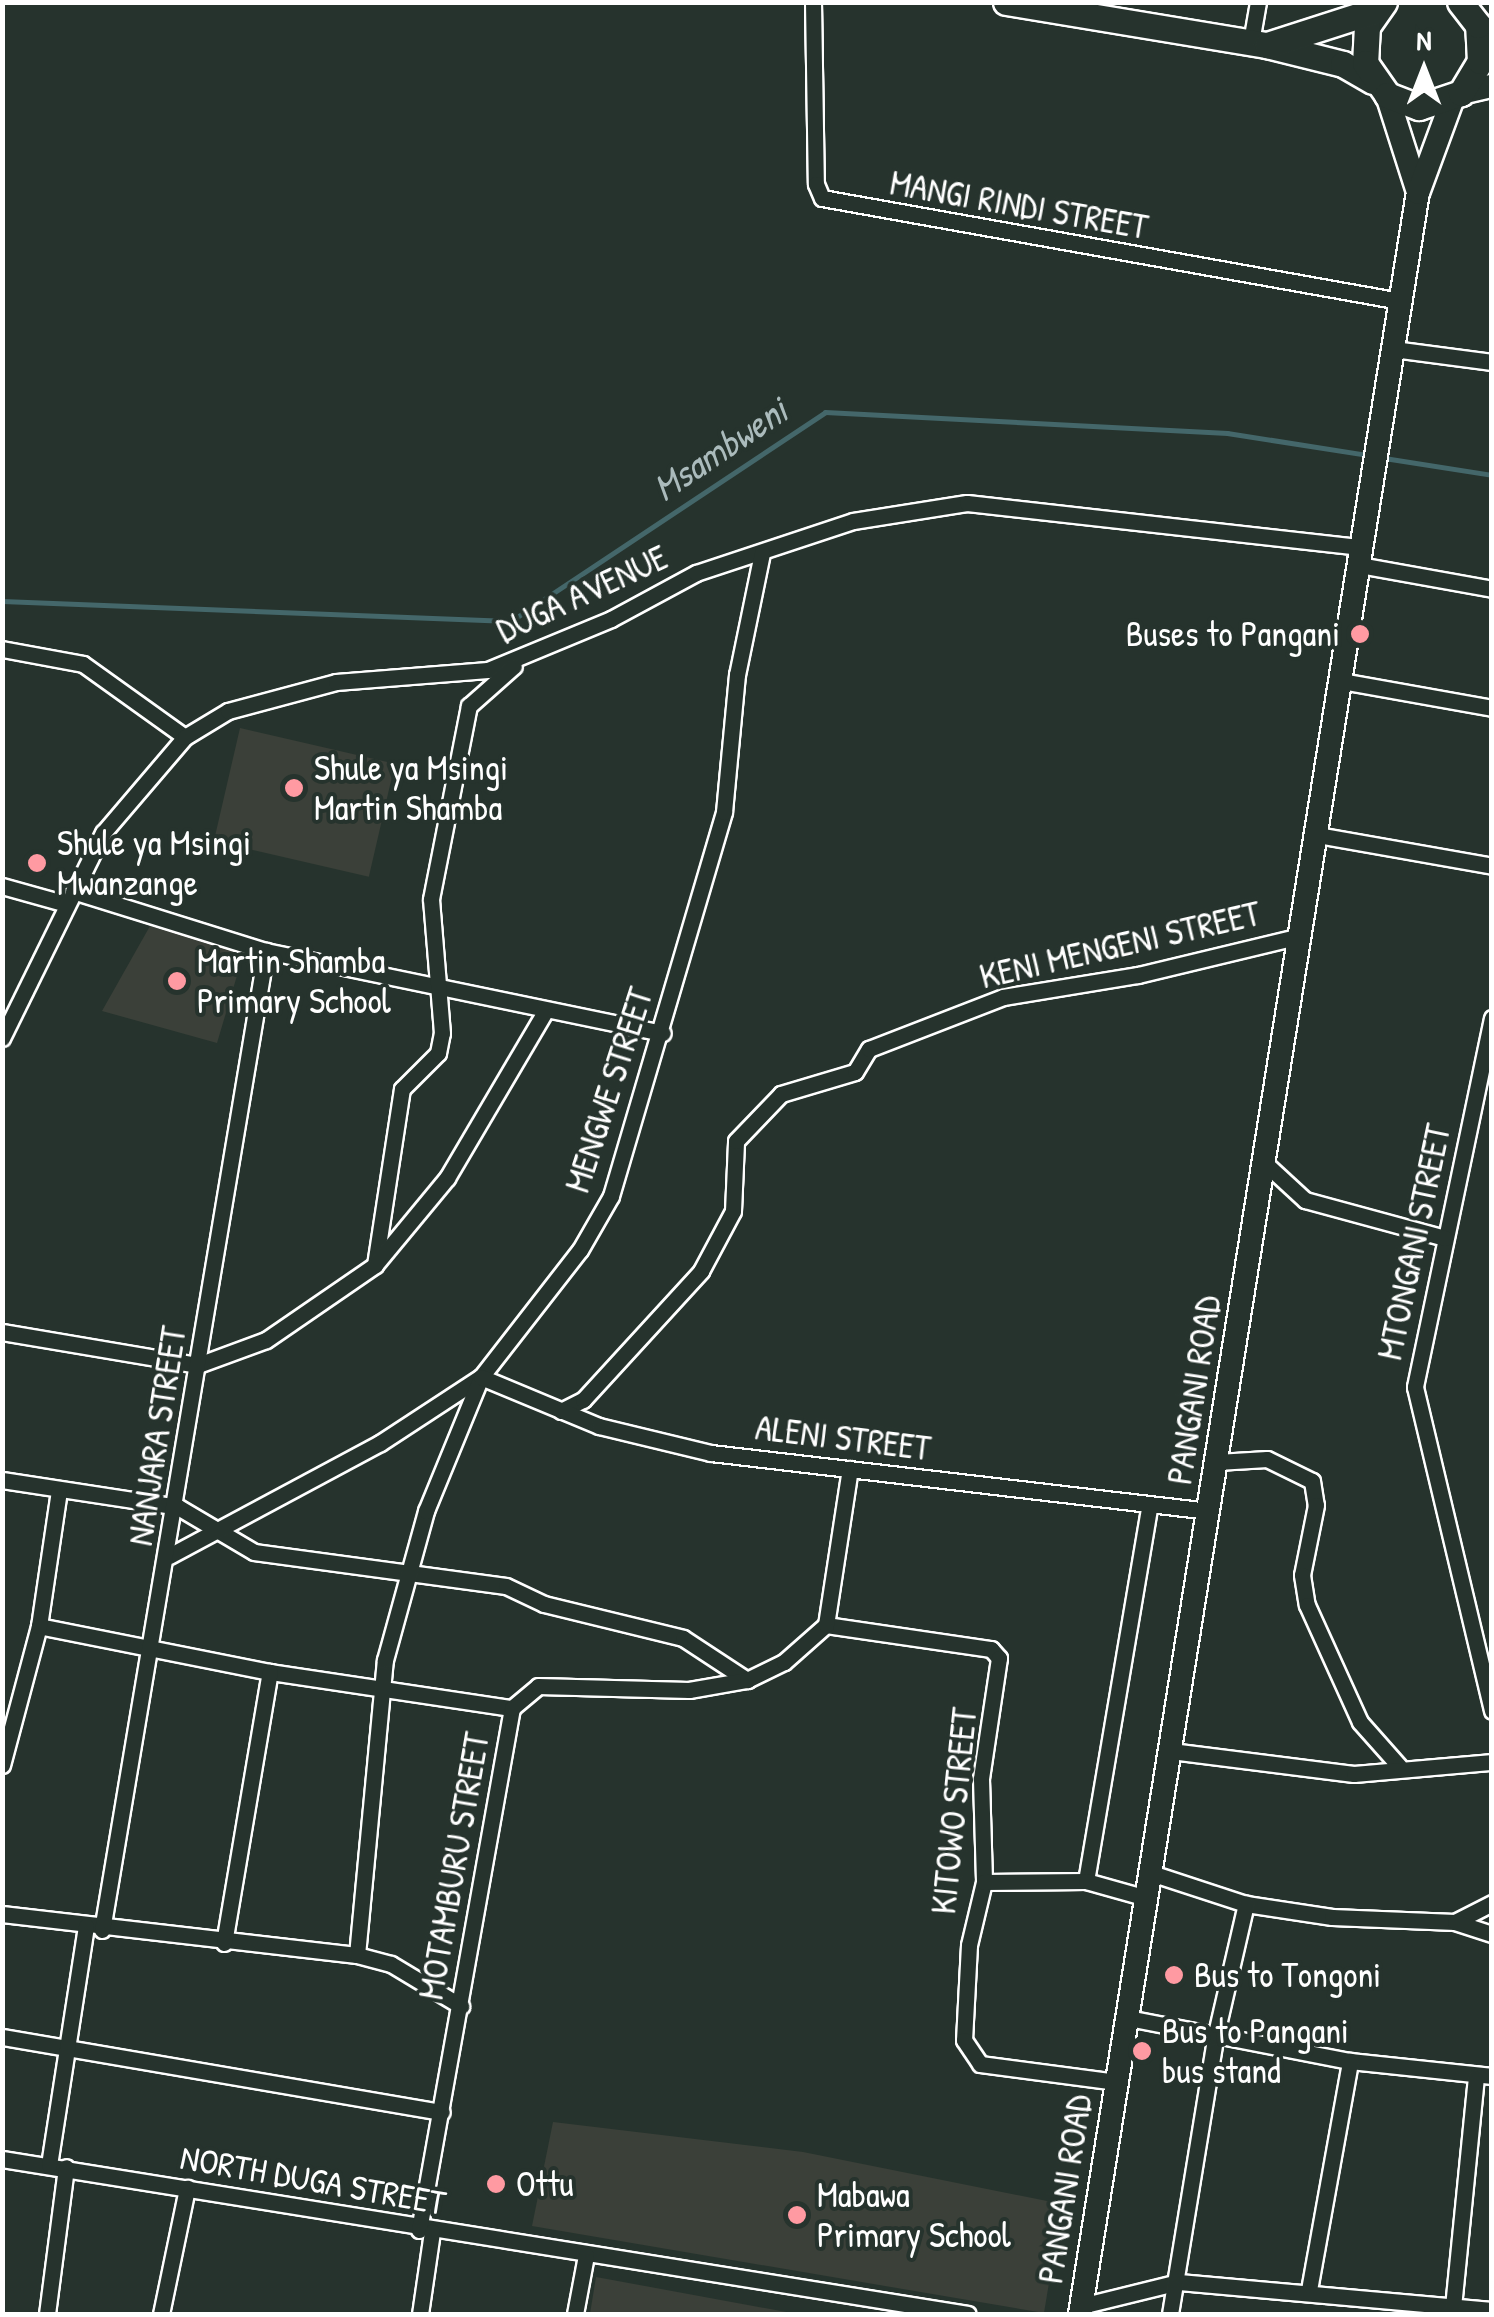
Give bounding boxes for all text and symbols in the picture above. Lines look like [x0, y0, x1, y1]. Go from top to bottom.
north arrow [1374, 20, 1474, 120]
text: N [1417, 21, 1431, 59]
street label: MANGI RINDI STREET [887, 162, 1151, 248]
water label: Msambweni [644, 388, 796, 510]
street label: DUGA AVENUE [490, 536, 674, 652]
place label: Buses to Pangani [1126, 613, 1340, 655]
marker: Buses to Pangani [1349, 623, 1371, 645]
place label: Shule ya Msingi Martin Shamba [314, 747, 508, 829]
marker: Shule ya Msingi Martin Shamba [283, 777, 305, 799]
place label: Shule ya Msingi Mwanzange [57, 822, 251, 904]
marker: Shule ya Msingi Mwanzange [26, 852, 48, 874]
street label: KENI MENGENI STREET [976, 892, 1264, 998]
place label: Martin Shamba Primary School [197, 940, 391, 1022]
marker: Martin Shamba Primary School [166, 970, 188, 992]
street label: MENGWE STREET [556, 982, 662, 1198]
street label: MTONGANI STREET [1369, 1120, 1459, 1364]
street label: PANGANI ROAD [1158, 1293, 1230, 1487]
street label: NANJARA STREET [119, 1324, 195, 1548]
street label: ALENI STREET [753, 1406, 933, 1470]
street label: KITOWO STREET [922, 1706, 986, 1916]
street label: MOTAMBURU STREET [410, 1729, 498, 2003]
place label: Bus to Tongoni [1194, 1954, 1381, 1996]
marker: Bus to Tongoni [1163, 1964, 1185, 1986]
place label: Bus to Pangani bus stand [1162, 2010, 1349, 2092]
marker: Bus to Pangani bus stand [1131, 2040, 1153, 2062]
street label: PANGANI ROAD [1029, 2092, 1101, 2286]
street label: NORTH DUGA STREET [177, 2136, 449, 2224]
place label: Ottu [516, 2163, 574, 2205]
marker: Ottu [485, 2173, 507, 2195]
place label: Mabawa Primary School [817, 2174, 1011, 2256]
marker: Mabawa Primary School [786, 2204, 808, 2226]

